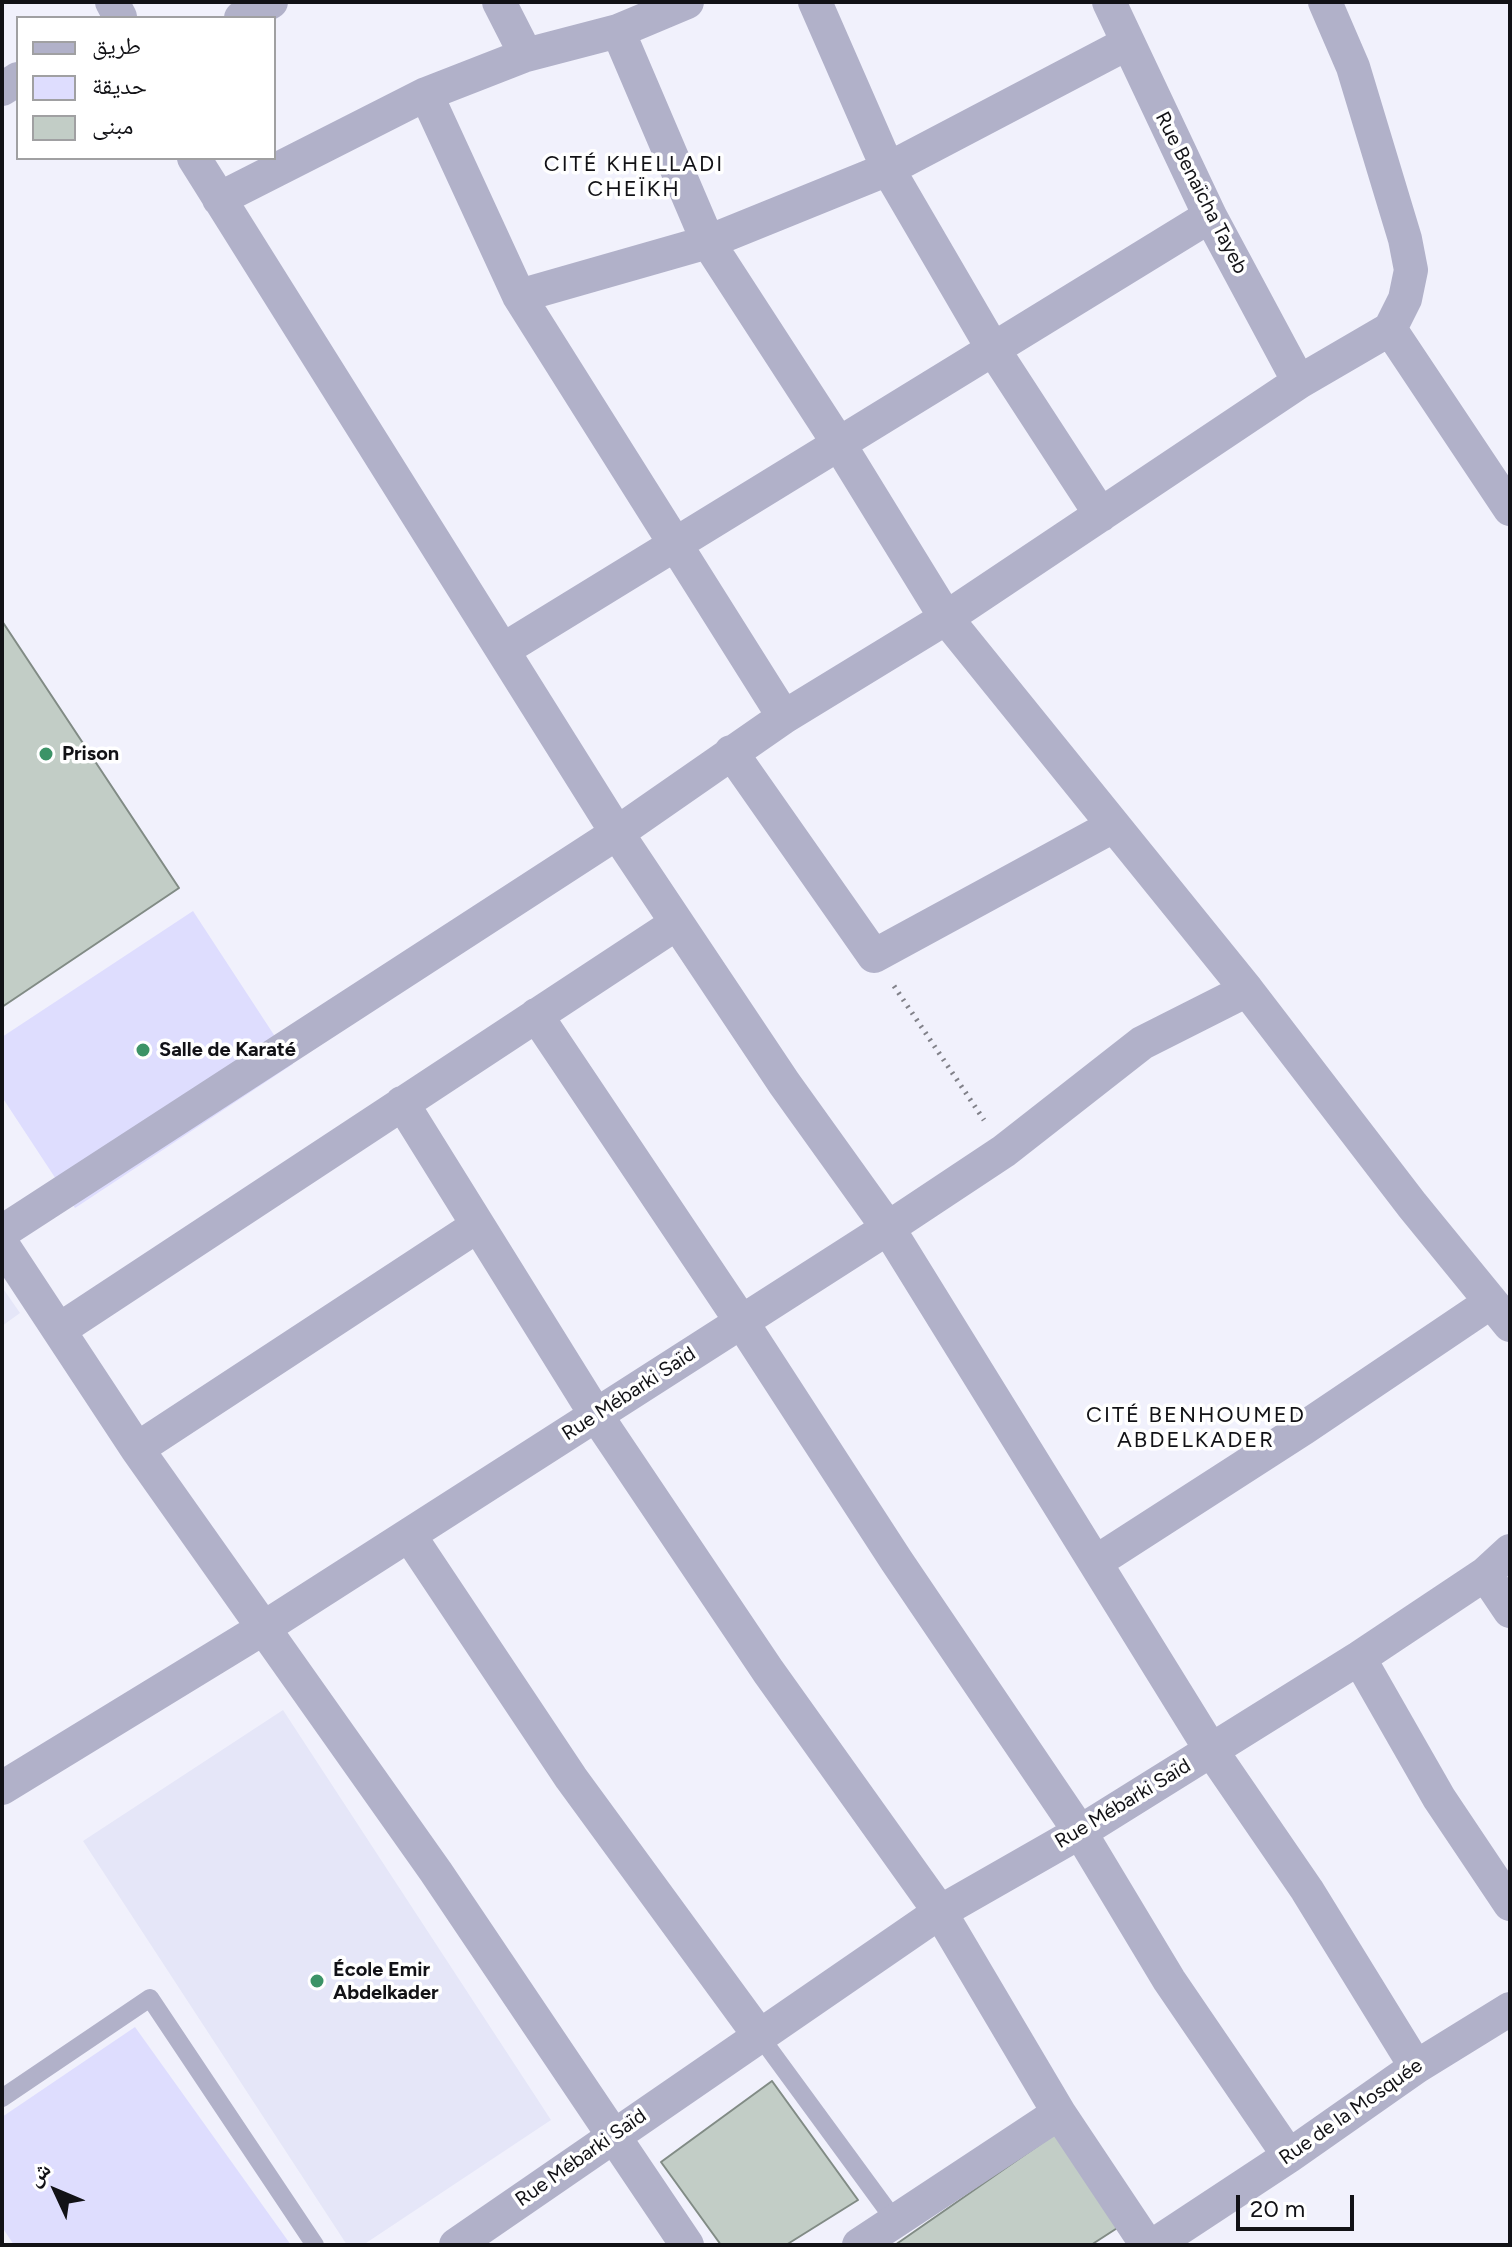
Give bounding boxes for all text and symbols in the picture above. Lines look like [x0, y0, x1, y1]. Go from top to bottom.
legend [16, 16, 276, 160]
text: طريق [92, 31, 141, 60]
text: حديقة [92, 71, 147, 100]
street label: Rue Benaïcha Tayeb [1150, 108, 1252, 278]
text: مبنى [92, 111, 133, 140]
district label: CITÉ KHELLADI CHEÏKH [544, 152, 724, 204]
place label: Prison [62, 742, 119, 766]
marker: Prison [37, 745, 55, 763]
place label: Salle de Karaté [159, 1038, 296, 1062]
marker: Salle de Karaté [134, 1041, 152, 1059]
street label: Rue Mébarki Saïd [558, 1342, 700, 1446]
district label: CITÉ BENHOUMED ABDELKADER [1086, 1403, 1306, 1454]
street label: Rue Mébarki Saïd [1051, 1754, 1195, 1854]
place label: École Emir Abdelkader [333, 1958, 439, 2005]
marker: École Emir Abdelkader [308, 1972, 326, 1990]
street label: Rue de la Mosquée [1275, 2054, 1427, 2170]
street label: Rue Mébarki Saïd [511, 2104, 651, 2212]
north arrow [16, 2151, 96, 2231]
text: ش [21, 2156, 56, 2192]
scale bar [1240, 2179, 1358, 2229]
text: 20 m [1250, 2194, 1305, 2223]

